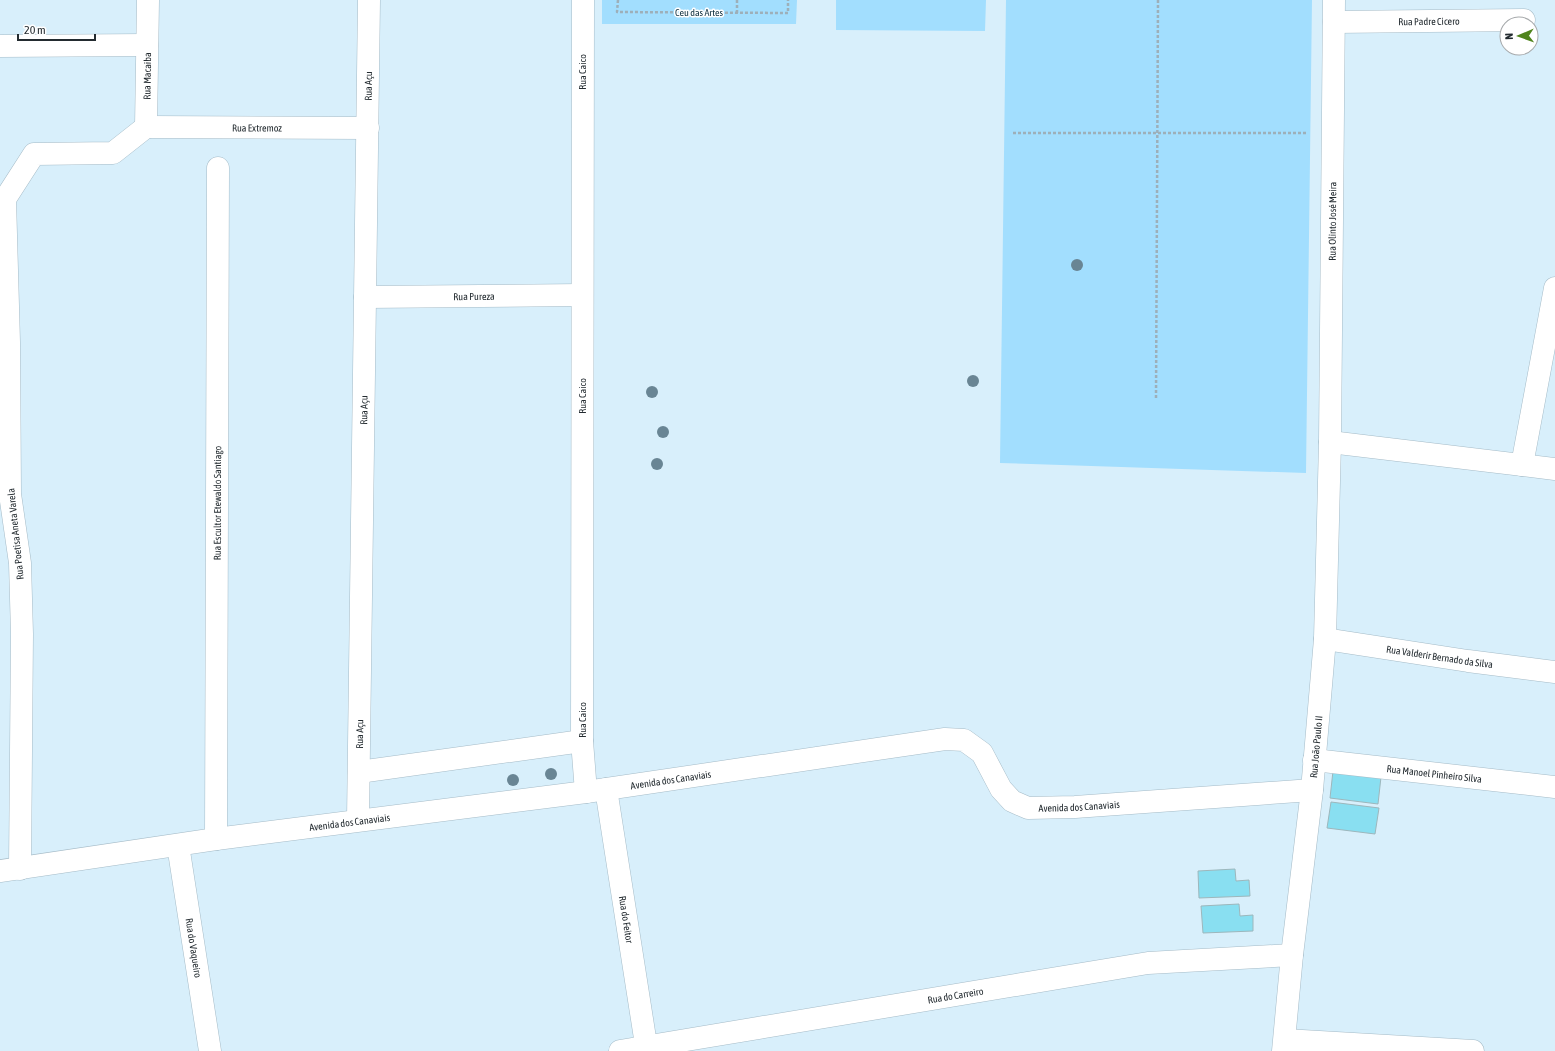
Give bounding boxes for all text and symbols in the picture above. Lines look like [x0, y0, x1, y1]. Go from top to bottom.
park label: Ceu das Artes [675, 7, 724, 18]
scale bar [18, 16, 95, 42]
street label: Rua Padre Cicero [1398, 16, 1460, 27]
north arrow [1499, 16, 1539, 56]
text: 20 m [24, 23, 46, 37]
text: N [1503, 33, 1515, 40]
street label: Rua Macaiba [141, 52, 153, 100]
street label: Rua Caico [577, 54, 588, 90]
street label: Rua Açu [363, 71, 374, 101]
street label: Rua Extremoz [232, 122, 282, 134]
street label: Rua Olinto José Meira [1327, 182, 1338, 261]
street label: Rua Pureza [453, 291, 495, 302]
street label: Rua Caico [577, 378, 588, 414]
street label: Rua Açu [358, 395, 370, 425]
street label: Rua Escultor Etewaldo Santiago [212, 445, 223, 560]
street label: Rua Poetisa Aneta Varela [5, 487, 26, 580]
street label: Rua Valderir Bernado da Silva [1385, 644, 1494, 670]
street label: Rua Caico [577, 702, 588, 738]
street label: Rua João Paulo II [1308, 715, 1324, 778]
street label: Rua Açu [354, 719, 365, 749]
street label: Rua Manoel Pinheiro Silva [1386, 763, 1483, 785]
street label: Avenida dos Canaviais [630, 769, 712, 791]
street label: Avenida dos Canaviais [1038, 799, 1121, 814]
street label: Avenida dos Canaviais [309, 812, 391, 833]
street label: Rua do Feitor [617, 895, 635, 945]
street label: Rua do Vaqueiro [183, 917, 204, 979]
street label: Rua do Carreiro [927, 985, 984, 1006]

